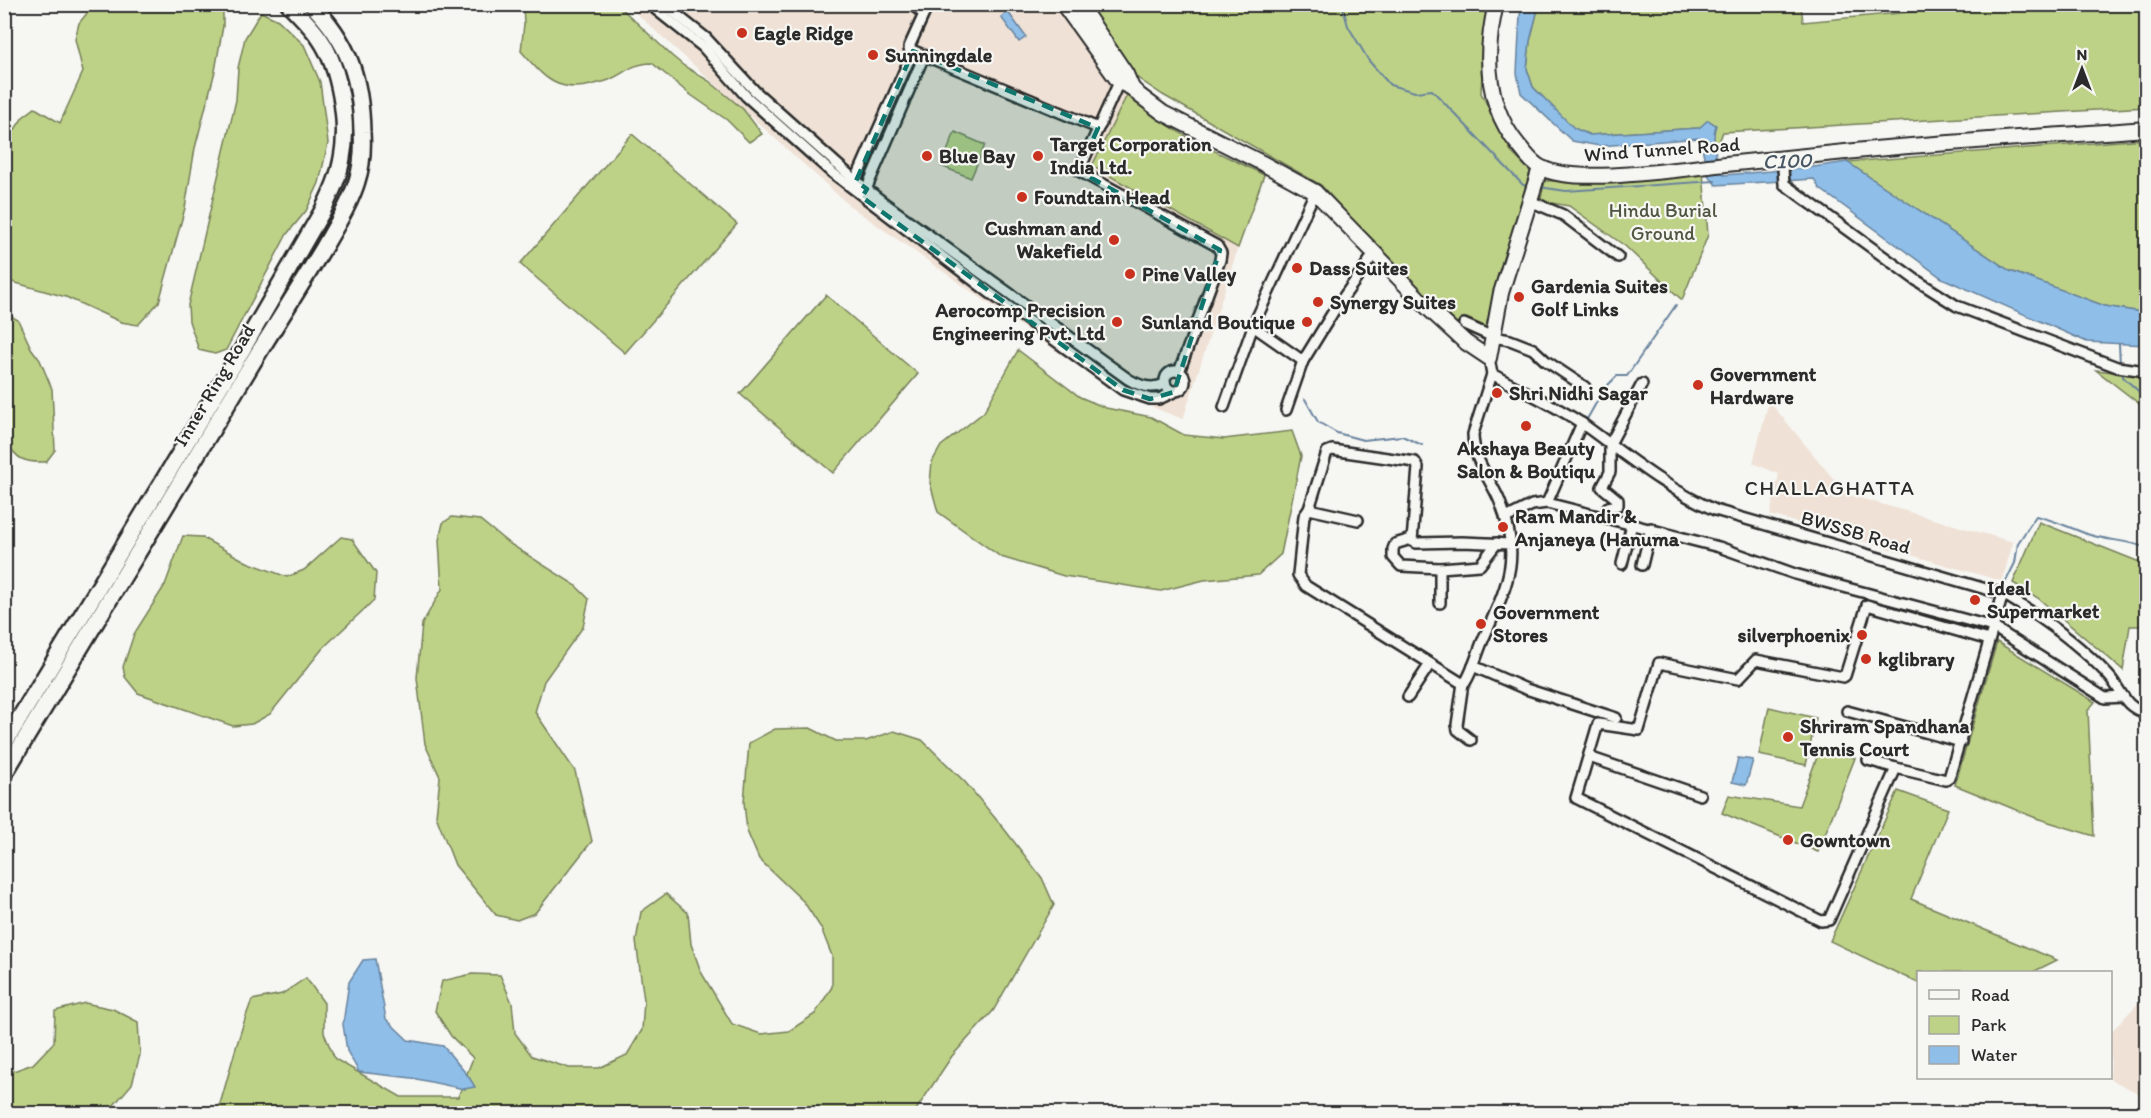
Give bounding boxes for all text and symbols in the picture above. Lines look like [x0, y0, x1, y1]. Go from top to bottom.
place label: Eagle Ridge [754, 21, 854, 46]
marker: Eagle Ridge [735, 26, 749, 40]
north arrow [2052, 39, 2112, 99]
place label: Sunningdale [885, 43, 993, 68]
text: N [2077, 45, 2087, 64]
marker: Sunningdale [866, 48, 880, 62]
place label: Target Corporation India Ltd. [1049, 132, 1212, 179]
street label: Wind Tunnel Road [1583, 132, 1741, 166]
place label: Blue Bay [939, 144, 1016, 169]
water label: C100 [1762, 147, 1813, 174]
marker: Blue Bay [920, 149, 934, 163]
marker: Target Corporation India Ltd. [1031, 149, 1045, 163]
place label: Foundtain Head [1034, 185, 1170, 209]
marker: Foundtain Head [1015, 190, 1029, 204]
park label: Hindu Burial Ground [1609, 198, 1718, 245]
place label: Cushman and Wakefield [985, 216, 1102, 263]
marker: Cushman and Wakefield [1107, 233, 1121, 247]
place label: Dass Suites [1309, 256, 1408, 280]
marker: Dass Suites [1290, 261, 1304, 275]
place label: Pine Valley [1142, 262, 1237, 287]
marker: Pine Valley [1123, 267, 1137, 281]
place label: Gardenia Suites Golf Links [1531, 274, 1668, 321]
place label: Synergy Suites [1330, 290, 1456, 315]
marker: Gardenia Suites Golf Links [1512, 290, 1526, 304]
marker: Synergy Suites [1311, 295, 1325, 309]
place label: Aerocomp Precision Engineering Pvt. Ltd [932, 298, 1106, 346]
place label: Sunland Boutique [1141, 310, 1295, 335]
marker: Aerocomp Precision Engineering Pvt. Ltd [1110, 315, 1124, 329]
marker: Sunland Boutique [1300, 315, 1314, 329]
street label: Inner Ring Road [168, 319, 260, 451]
place label: Government Hardware [1710, 362, 1817, 409]
marker: Government Hardware [1691, 378, 1705, 392]
place label: Shri Nidhi Sagar [1509, 381, 1649, 406]
marker: Shri Nidhi Sagar [1490, 386, 1504, 400]
marker: Akshaya Beauty Salon & Boutiqu [1519, 419, 1533, 433]
place label: Akshaya Beauty Salon & Boutiqu [1456, 436, 1596, 484]
district label: CHALLAGHATTA [1744, 475, 1916, 500]
place label: Ram Mandir & Anjaneya (Hanuma [1514, 504, 1680, 552]
street label: BWSSB Road [1798, 505, 1914, 559]
marker: Ram Mandir & Anjaneya (Hanuma [1496, 520, 1510, 534]
place label: Ideal Supermarket [1987, 576, 2100, 624]
marker: Ideal Supermarket [1968, 593, 1982, 607]
place label: Government Stores [1493, 600, 1600, 647]
marker: Government Stores [1474, 617, 1488, 631]
place label: silverphoenix [1738, 623, 1851, 648]
marker: silverphoenix [1855, 628, 1869, 642]
place label: kglibrary [1878, 647, 1955, 672]
marker: kglibrary [1859, 652, 1873, 666]
place label: Shriram Spandhana Tennis Court [1799, 714, 1970, 761]
marker: Shriram Spandhana Tennis Court [1781, 730, 1795, 744]
place label: Gowntown [1800, 828, 1891, 852]
marker: Gowntown [1781, 833, 1795, 847]
legend [1917, 971, 2112, 1079]
text: Road [1971, 984, 2010, 1006]
text: Park [1971, 1014, 2006, 1036]
text: Water [1971, 1044, 2017, 1066]

